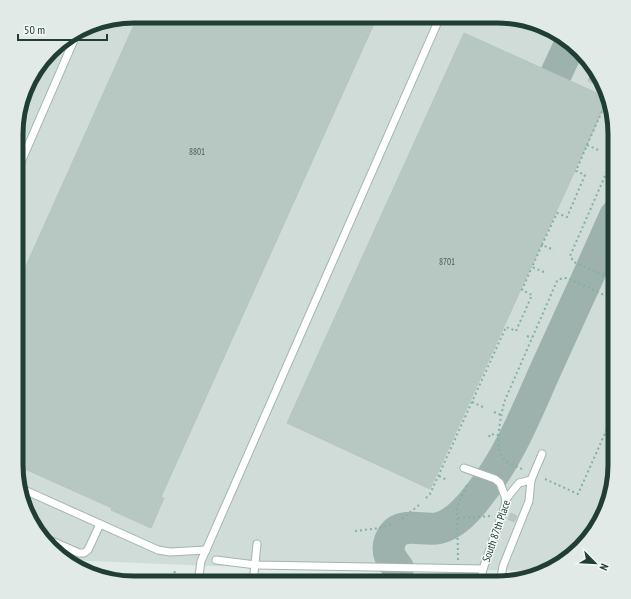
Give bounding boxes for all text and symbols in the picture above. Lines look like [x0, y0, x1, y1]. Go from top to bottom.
scale bar [18, 16, 107, 42]
text: 50 m [24, 22, 45, 37]
house number: 8801 [189, 146, 205, 157]
house number: 8701 [439, 256, 455, 267]
street label: South 87th Place [479, 498, 513, 564]
north arrow [575, 543, 615, 583]
text: N [597, 562, 612, 573]

